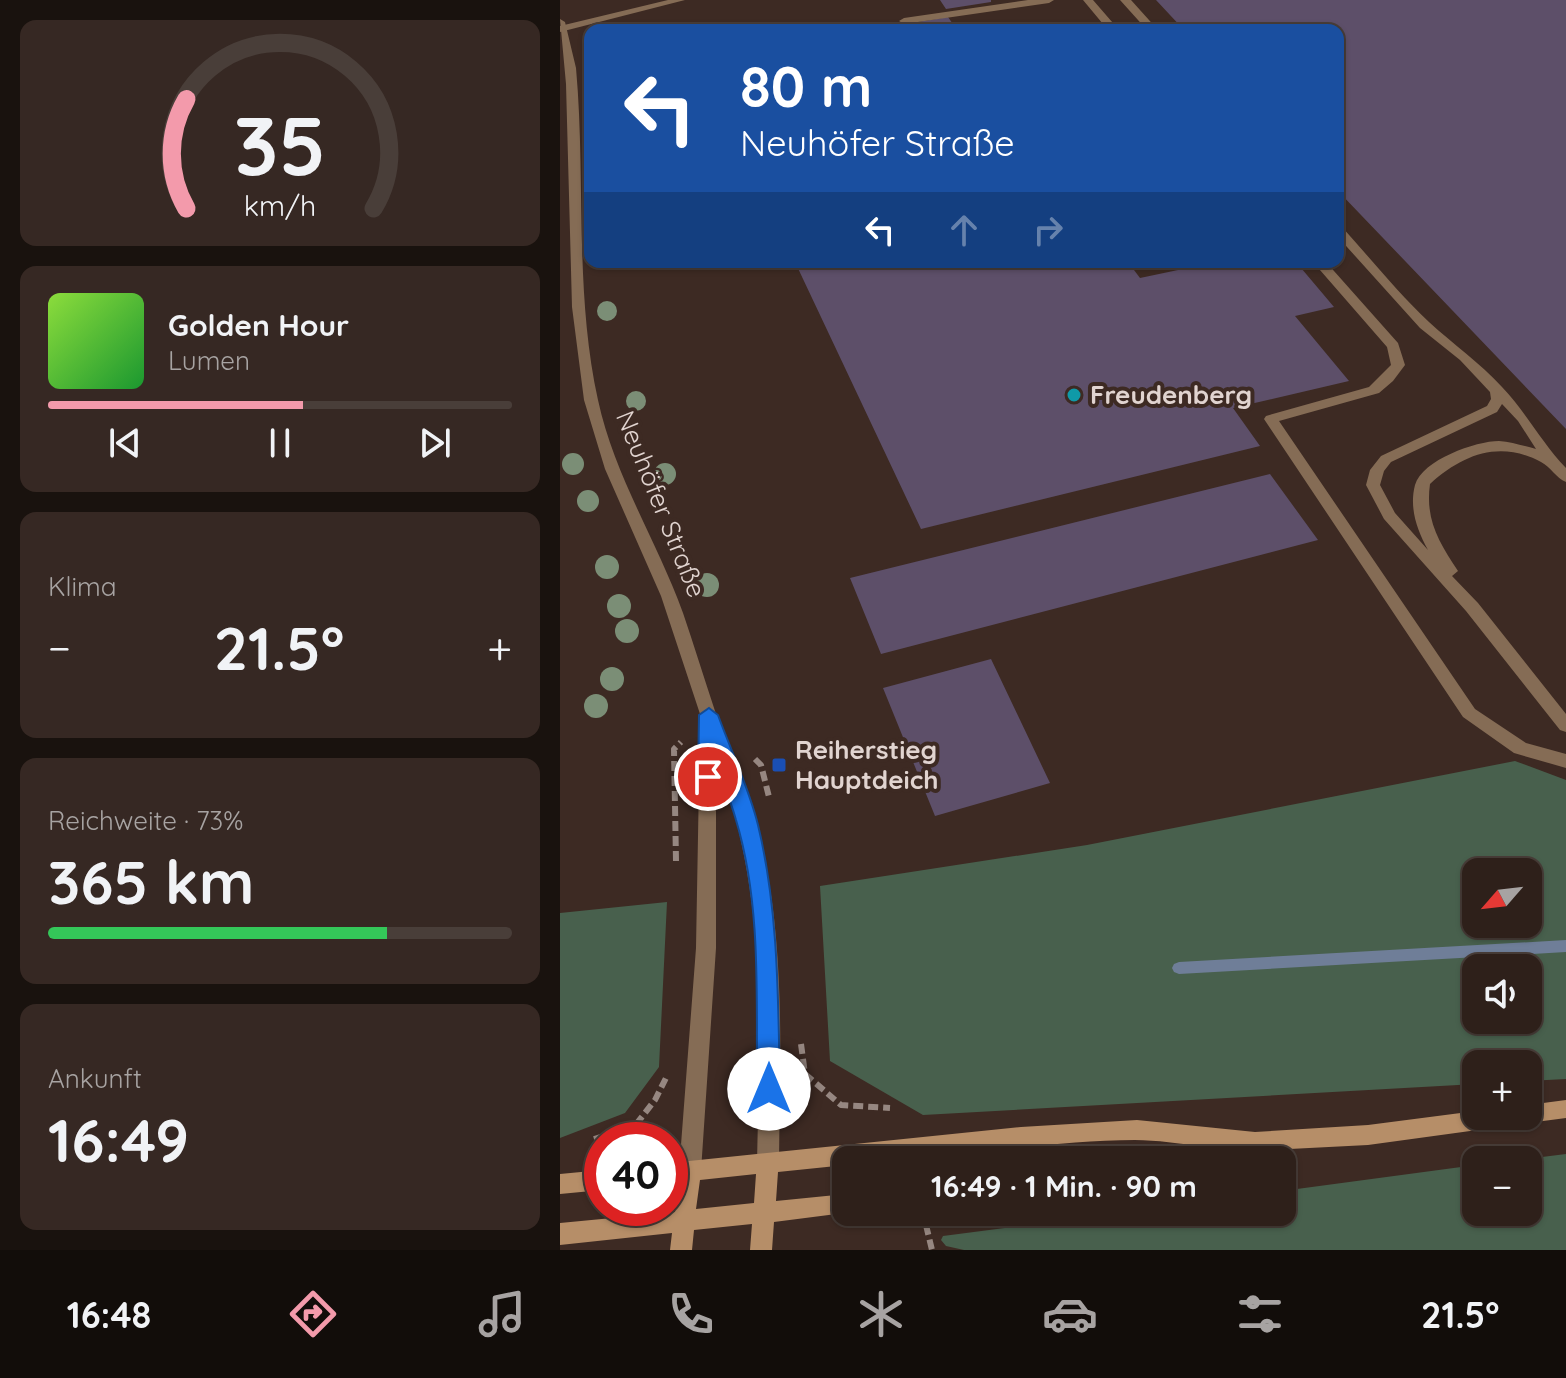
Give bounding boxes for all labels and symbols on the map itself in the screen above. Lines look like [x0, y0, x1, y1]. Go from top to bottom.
place label: Freudenberg [1090, 378, 1252, 411]
marker: Freudenberg [1065, 386, 1083, 404]
street label: Neuhöfer Straße [609, 406, 714, 602]
place label: Reiherstieg Hauptdeich [795, 733, 938, 796]
pin [674, 743, 742, 811]
marker: Reiherstieg Hauptdeich [770, 756, 788, 774]
north arrow [1462, 858, 1542, 938]
position arrow [727, 1047, 811, 1131]
speed limit sign: 40 [584, 1122, 688, 1226]

